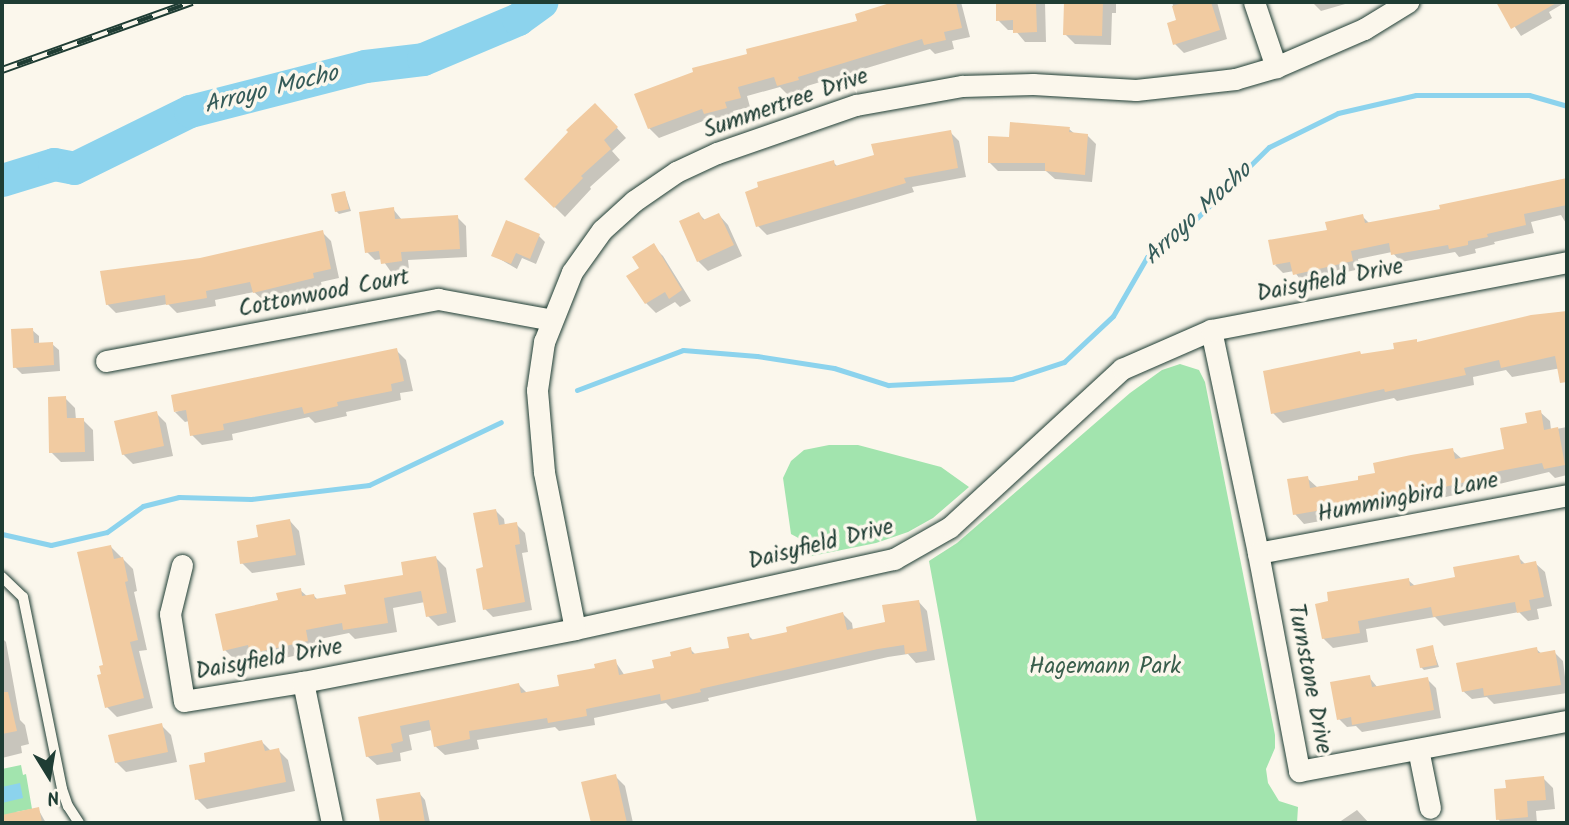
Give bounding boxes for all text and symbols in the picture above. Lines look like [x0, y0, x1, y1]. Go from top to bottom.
water label: Arroyo Mocho [201, 59, 341, 121]
street label: Summertree Drive [700, 63, 872, 145]
water label: Arroyo Mocho [1138, 157, 1258, 271]
street label: Daisyfield Drive [1254, 253, 1406, 309]
street label: Cottonwood Court [236, 264, 412, 324]
street label: Hummingbird Lane [1315, 467, 1501, 529]
street label: Daisyfield Drive [746, 514, 896, 576]
street label: Turnstone Drive [1281, 602, 1337, 756]
street label: Daisyfield Drive [193, 634, 345, 686]
park label: Hagemann Park [1029, 653, 1181, 681]
north arrow [14, 741, 84, 811]
text: N [44, 781, 62, 812]

